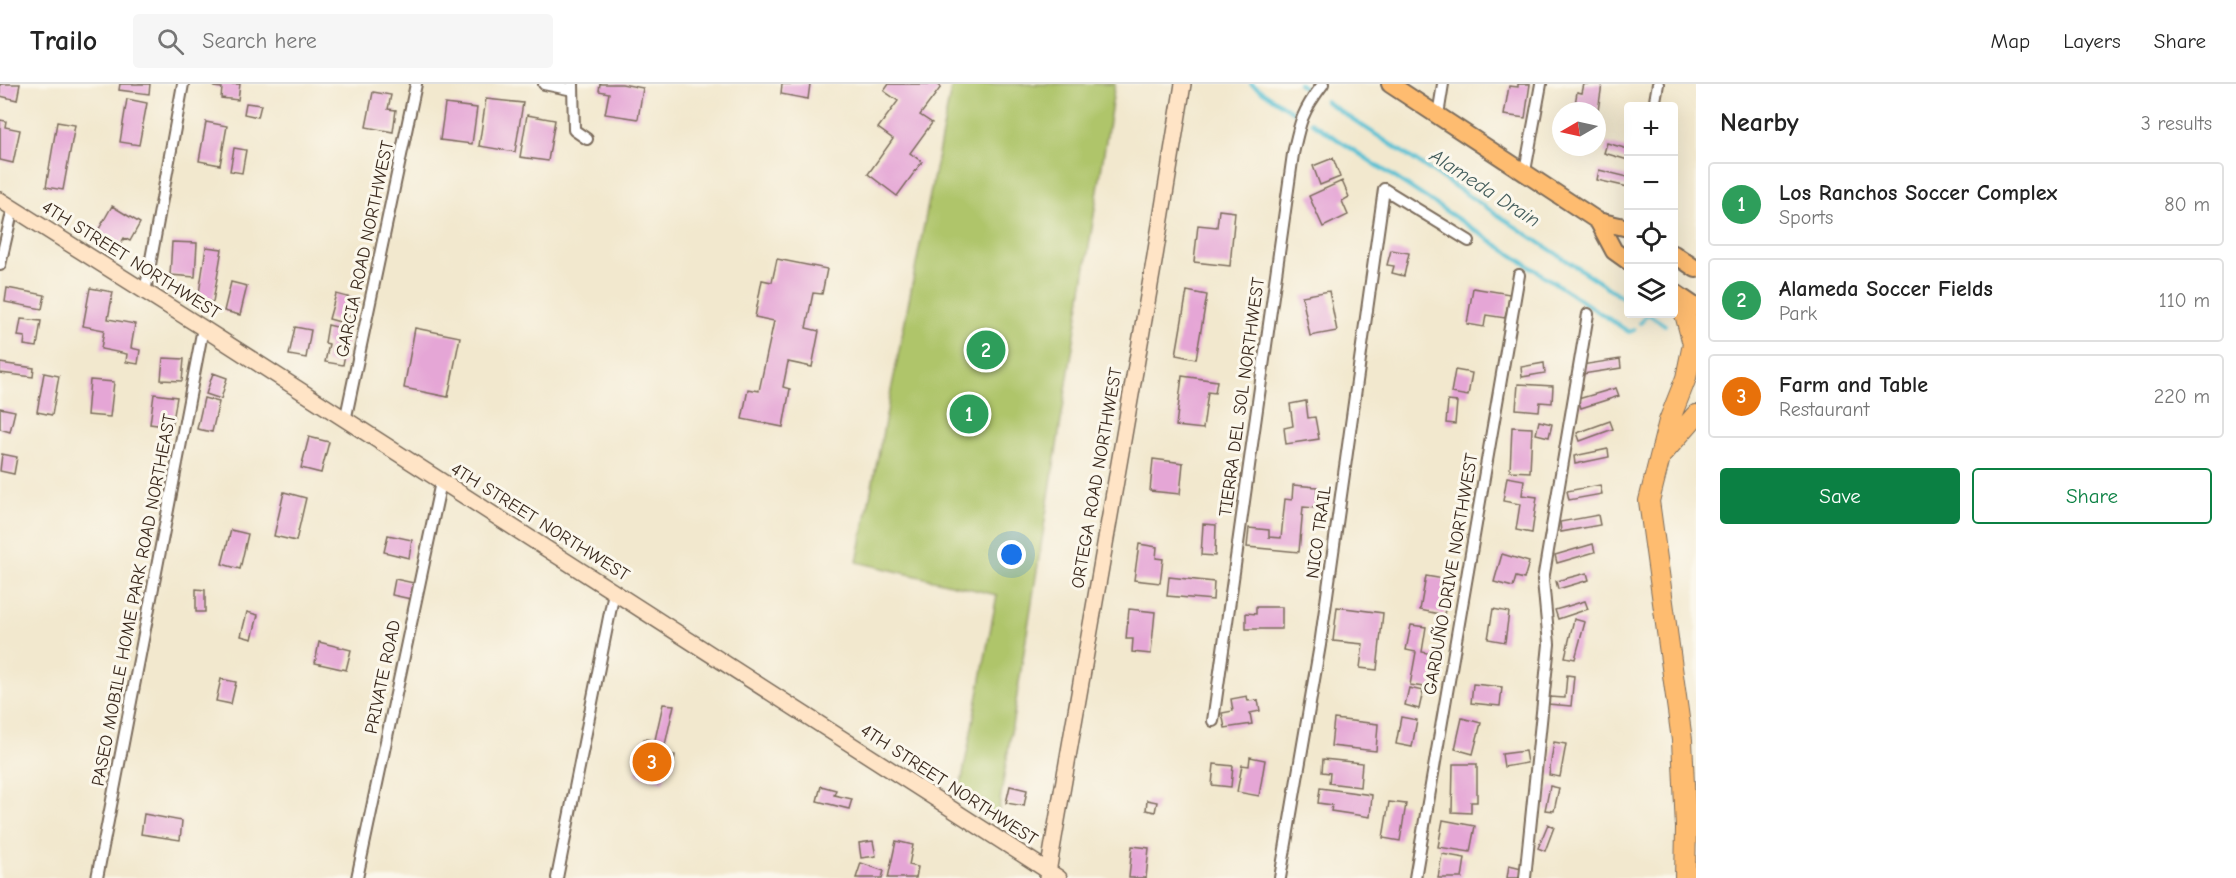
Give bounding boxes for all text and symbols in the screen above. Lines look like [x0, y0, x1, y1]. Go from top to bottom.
search box [133, 14, 553, 68]
text: Trailo [30, 25, 97, 57]
icon: search [154, 25, 187, 58]
text: Search here [202, 28, 317, 54]
text: Map [1991, 29, 2030, 53]
text: Layers [2063, 29, 2121, 53]
text: Share [2154, 29, 2206, 53]
north arrow [1552, 102, 1606, 156]
map controls [1624, 102, 1678, 318]
button: + [1624, 102, 1678, 156]
text: Nearby [1720, 108, 1799, 138]
text: 3 results [2141, 112, 2212, 135]
street label: GARCIA ROAD NORTHWEST [332, 138, 398, 359]
water label: Alameda Drain [1425, 143, 1544, 232]
button: − [1624, 156, 1678, 210]
text: Los Ranchos Soccer Complex [1779, 180, 2057, 206]
text: 1 [1738, 193, 1745, 216]
text: 80 m [2164, 193, 2210, 216]
street label: 4TH STREET NORTHWEST [38, 196, 225, 324]
text: Sports [1779, 206, 1833, 229]
button: locate [1624, 210, 1678, 264]
button: layers [1624, 264, 1678, 318]
street label: TIERRA DEL SOL NORTHWEST [1215, 275, 1269, 518]
text: Alameda Soccer Fields [1779, 276, 1993, 302]
text: 2 [1737, 289, 1746, 312]
text: 110 m [2159, 289, 2210, 312]
text: Park [1779, 302, 1817, 325]
pin: 2 [966, 328, 1006, 372]
street label: ORTEGA ROAD NORTHWEST [1067, 365, 1127, 590]
text: Farm and Table [1779, 372, 1928, 398]
text: 3 [1737, 385, 1746, 408]
text: 220 m [2154, 385, 2210, 408]
pin: 1 [950, 392, 988, 436]
text: Restaurant [1779, 398, 1869, 421]
street label: PASEO MOBILE HOME PARK ROAD NORTHEAST [88, 411, 181, 788]
street label: GARDUÑO DRIVE NORTHWEST [1419, 451, 1483, 697]
street label: 4TH STREET NORTHWEST [447, 458, 634, 586]
button: Save [1720, 468, 1960, 524]
button: Share [1972, 468, 2212, 524]
street label: NICO TRAIL [1302, 484, 1336, 580]
your location [997, 540, 1026, 569]
street label: PRIVATE ROAD [361, 618, 405, 736]
street label: 4TH STREET NORTHWEST [857, 720, 1042, 850]
pin: 3 [632, 740, 672, 784]

